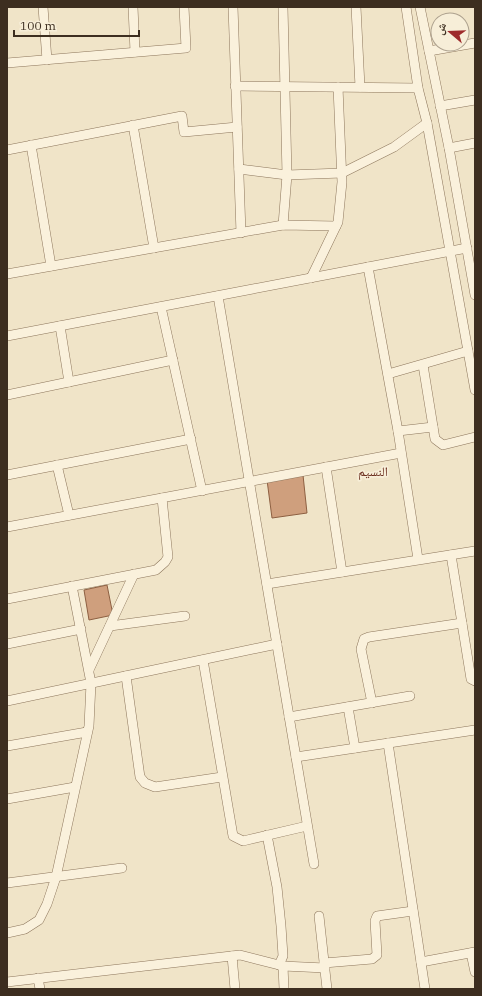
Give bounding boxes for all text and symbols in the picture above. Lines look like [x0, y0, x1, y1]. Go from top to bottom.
scale bar [14, 12, 139, 38]
north arrow [430, 12, 470, 52]
text: 100 m [20, 18, 56, 33]
text: ش [432, 21, 450, 37]
district label: النسيم [358, 463, 388, 480]

